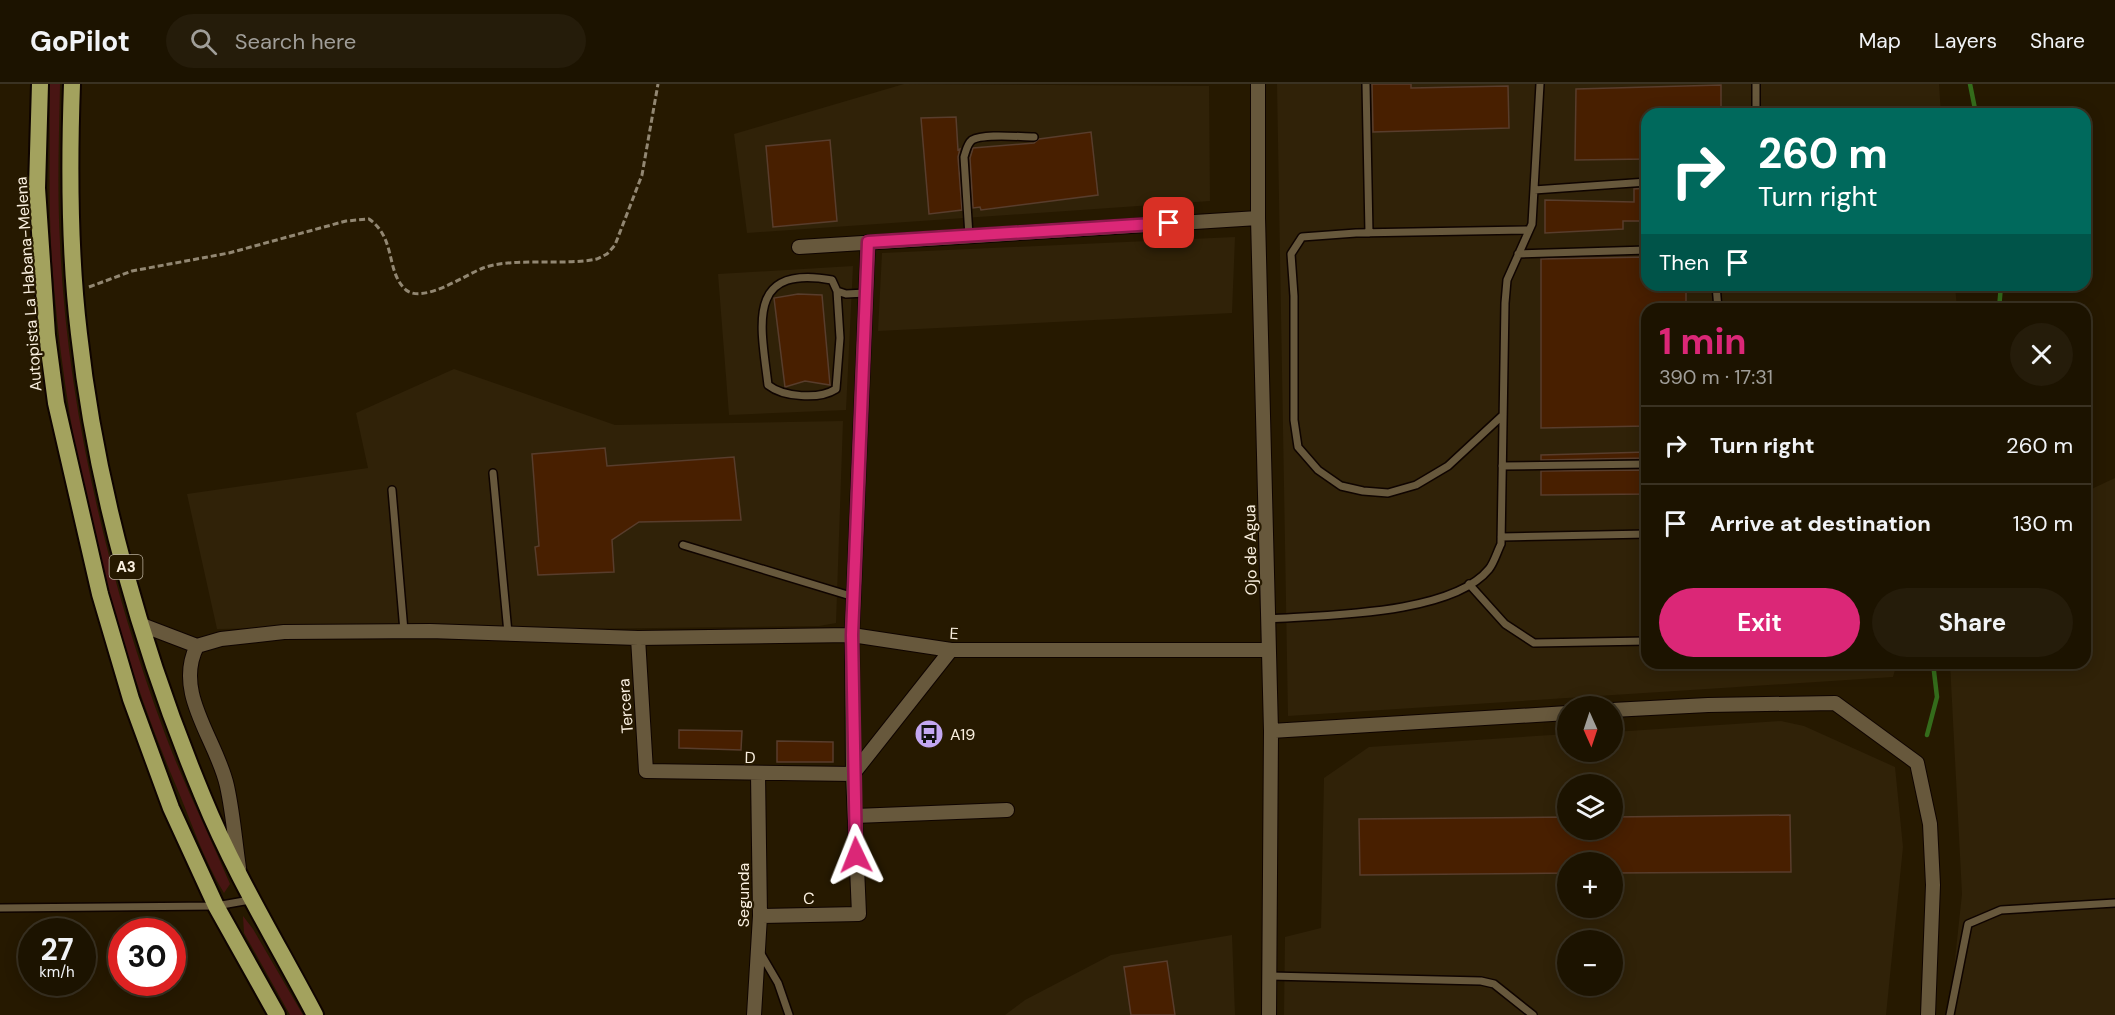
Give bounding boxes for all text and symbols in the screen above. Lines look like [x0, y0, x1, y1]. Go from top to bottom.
search box [166, 14, 586, 68]
text: GoPilot [30, 23, 130, 60]
icon: search [187, 25, 220, 58]
text: Search here [235, 27, 356, 56]
text: Map [1859, 27, 1901, 55]
text: Layers [1934, 27, 1997, 55]
text: Share [2030, 27, 2085, 55]
text: 260 m [1758, 126, 1888, 181]
icon: right [1659, 132, 1737, 210]
street label: Autopista La Habana-Melena [11, 176, 46, 392]
text: Turn right [1758, 179, 1878, 214]
pin [1143, 197, 1194, 248]
icon: arrive [1152, 206, 1185, 239]
icon: arrive [1721, 246, 1754, 279]
text: Then [1659, 248, 1709, 277]
text: 1 min [1659, 318, 1747, 365]
button: close [2010, 323, 2073, 386]
text: 390 m · 17:31 [1659, 364, 1773, 390]
icon: right [1659, 429, 1692, 462]
text: Turn right [1710, 431, 1815, 460]
text: 260 m [2006, 431, 2073, 460]
street label: Ojo de Agua [1239, 504, 1262, 596]
icon: arrive [1659, 507, 1692, 540]
text: Arrive at destination [1710, 509, 1931, 538]
text: 130 m [2013, 509, 2073, 538]
road number: A3 [110, 555, 142, 579]
button: Exit [1659, 588, 1860, 657]
button: Share [1872, 588, 2073, 657]
street label: E [949, 623, 959, 644]
street label: Tercera [613, 678, 638, 734]
north arrow [1557, 696, 1623, 762]
map controls [1557, 696, 1623, 996]
bus stop icon: A19 [913, 718, 945, 750]
place label: A19 [950, 724, 975, 745]
street label: D [744, 747, 756, 768]
button: layers [1557, 774, 1623, 840]
position arrow [824, 823, 888, 887]
button: + [1557, 852, 1623, 918]
street label: Segunda [733, 863, 754, 927]
street label: C [803, 888, 815, 909]
speed limit sign: 30 [108, 918, 186, 996]
text: 27 [40, 930, 74, 969]
button: − [1557, 930, 1623, 996]
text: km/h [39, 962, 75, 982]

